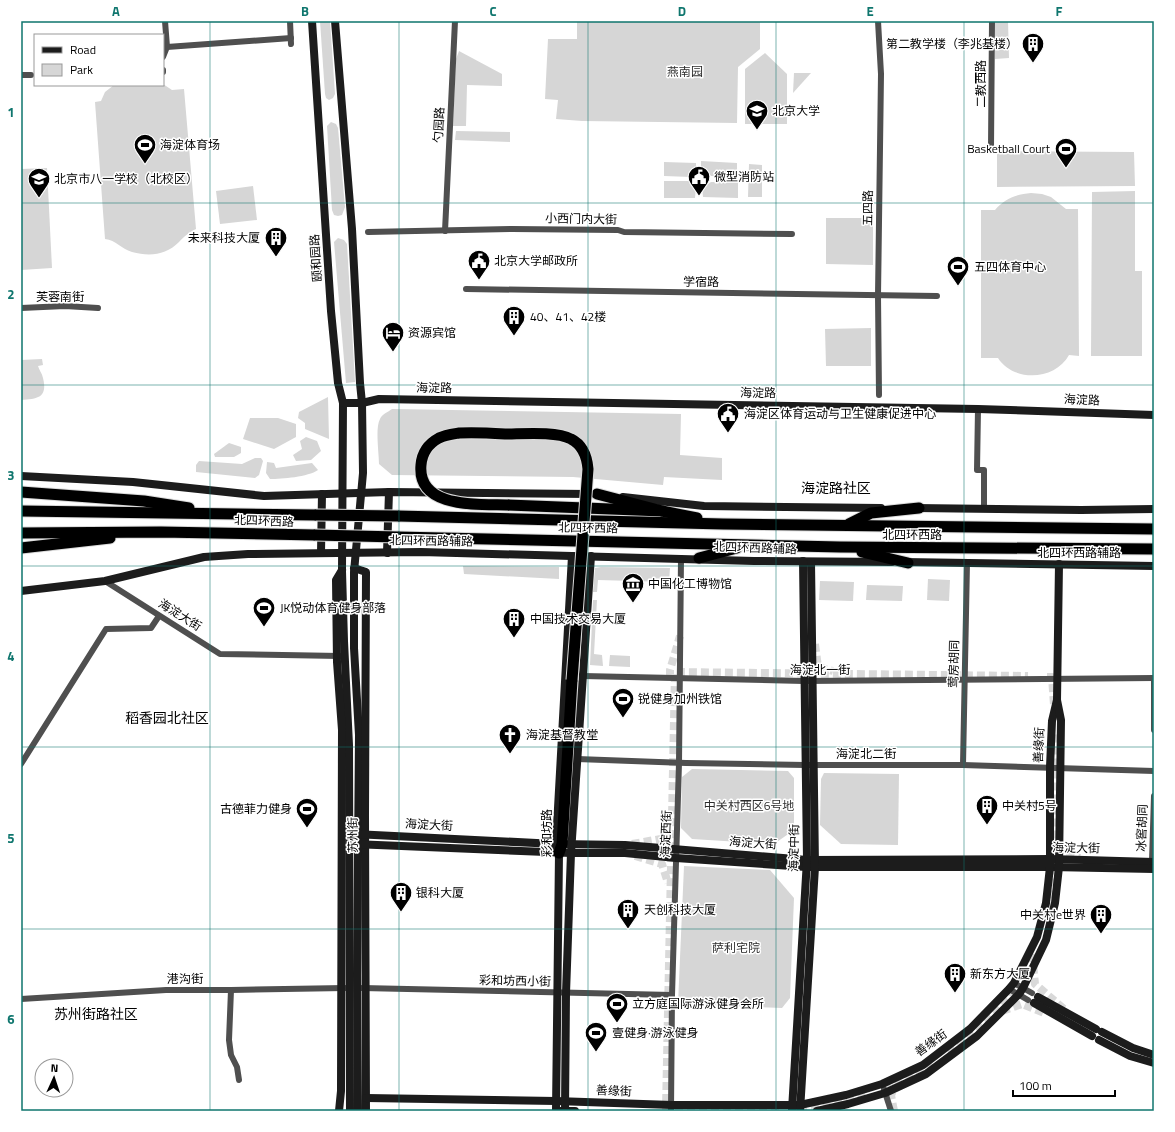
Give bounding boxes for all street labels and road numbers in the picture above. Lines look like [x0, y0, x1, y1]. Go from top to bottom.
street label: 二教西路 [971, 60, 990, 108]
street label: 勺园路 [428, 106, 449, 143]
street label: 五四路 [858, 190, 877, 226]
street label: 小西门内大街 [545, 208, 617, 229]
street label: 颐和园路 [304, 233, 327, 283]
street label: 学宿路 [683, 272, 719, 291]
street label: 芙蓉南街 [36, 287, 84, 306]
street label: 海淀路 [416, 378, 452, 397]
street label: 海淀路 [740, 383, 776, 402]
street label: 海淀路 [1064, 389, 1100, 410]
street label: 北四环西路 [234, 510, 294, 531]
street label: 北四环西路 [558, 517, 618, 538]
street label: 北四环西路 [882, 525, 942, 544]
street label: 北四环西路辅路 [389, 530, 473, 551]
street label: 北四环西路辅路 [713, 537, 797, 558]
street label: 北四环西路辅路 [1037, 543, 1121, 562]
street label: 海淀大街 [155, 594, 206, 635]
street label: 莺房胡同 [944, 640, 963, 688]
street label: 海淀北一街 [790, 660, 850, 679]
street label: 善缘街 [1028, 727, 1049, 763]
street label: 海淀北二街 [836, 744, 896, 763]
street label: 冰窖胡同 [1131, 804, 1152, 852]
street label: 彩和坊路 [537, 809, 556, 857]
street label: 海淀西街 [655, 810, 676, 858]
street label: 海淀大街 [405, 814, 453, 835]
street label: 苏州街 [343, 817, 362, 853]
street label: 海淀中街 [784, 824, 803, 872]
street label: 海淀大街 [728, 831, 778, 854]
street label: 海淀大街 [1052, 838, 1100, 857]
street label: 港沟街 [167, 969, 203, 988]
street label: 彩和坊西小街 [479, 970, 551, 991]
street label: 善缘街 [911, 1024, 951, 1061]
street label: 善缘街 [596, 1080, 632, 1101]

